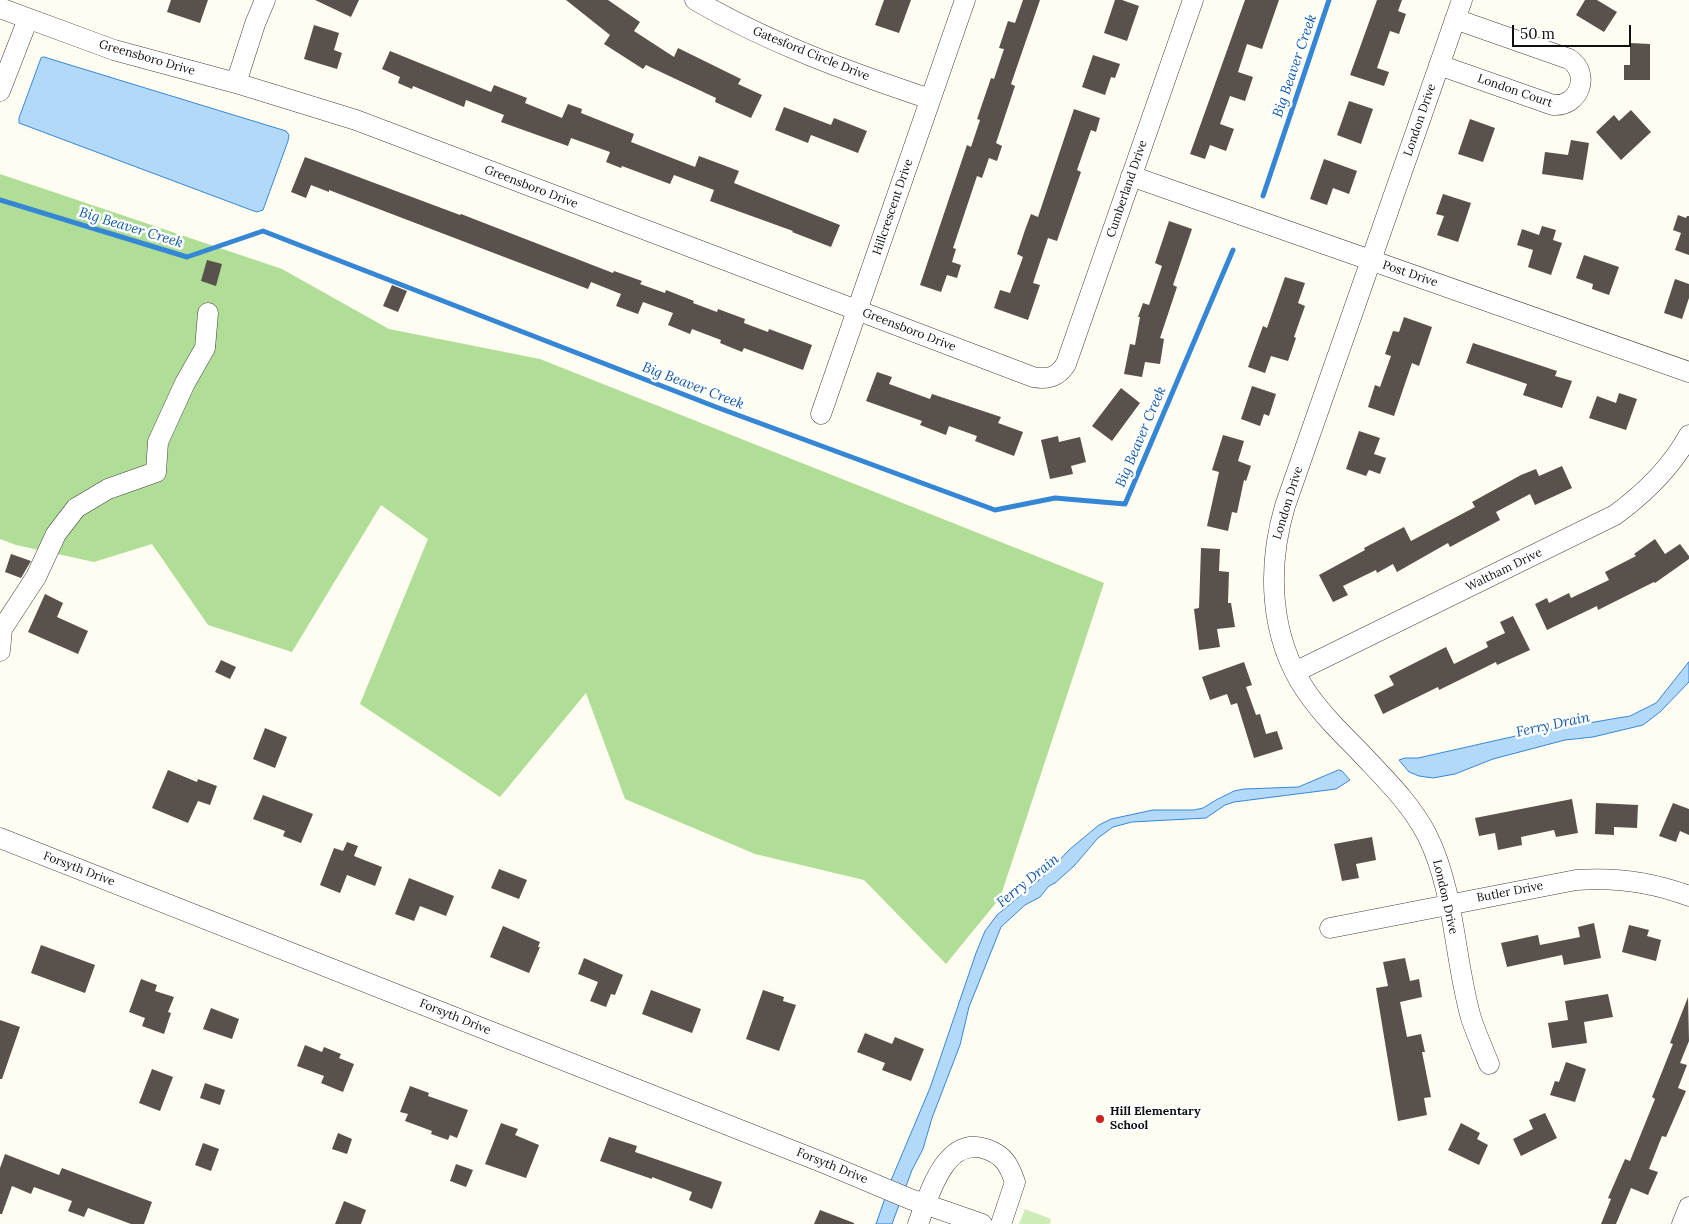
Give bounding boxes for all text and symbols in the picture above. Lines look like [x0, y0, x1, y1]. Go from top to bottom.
water label: Big Beaver Creek [1270, 12, 1320, 120]
scale bar [1514, 15, 1633, 47]
street label: Gatesford Circle Drive [751, 24, 871, 84]
text: 50 m [1520, 24, 1555, 43]
street label: Greensboro Drive [97, 37, 197, 79]
street label: London Court [1476, 71, 1554, 111]
street label: London Drive [1401, 82, 1439, 158]
street label: Cumberland Drive [1104, 138, 1150, 240]
street label: Hillcrescent Drive [870, 157, 916, 257]
street label: Greensboro Drive [482, 162, 580, 212]
water label: Big Beaver Creek [77, 204, 185, 252]
street label: Post Drive [1380, 258, 1440, 290]
street label: Greensboro Drive [860, 305, 958, 355]
water label: Big Beaver Creek [640, 359, 746, 413]
water label: Big Beaver Creek [1112, 384, 1170, 490]
street label: London Drive [1270, 465, 1306, 541]
street label: Waltham Drive [1464, 545, 1544, 595]
water label: Ferry Drain [1515, 709, 1591, 741]
street label: Forsyth Drive [41, 849, 117, 889]
water label: Ferry Drain [994, 851, 1062, 911]
street label: London Drive [1429, 858, 1461, 936]
street label: Butler Drive [1476, 879, 1544, 905]
street label: Forsyth Drive [417, 996, 493, 1038]
place label: Hill Elementary School [1110, 1105, 1201, 1133]
marker: Hill Elementary School [1094, 1113, 1106, 1125]
street label: Forsyth Drive [794, 1145, 870, 1187]

